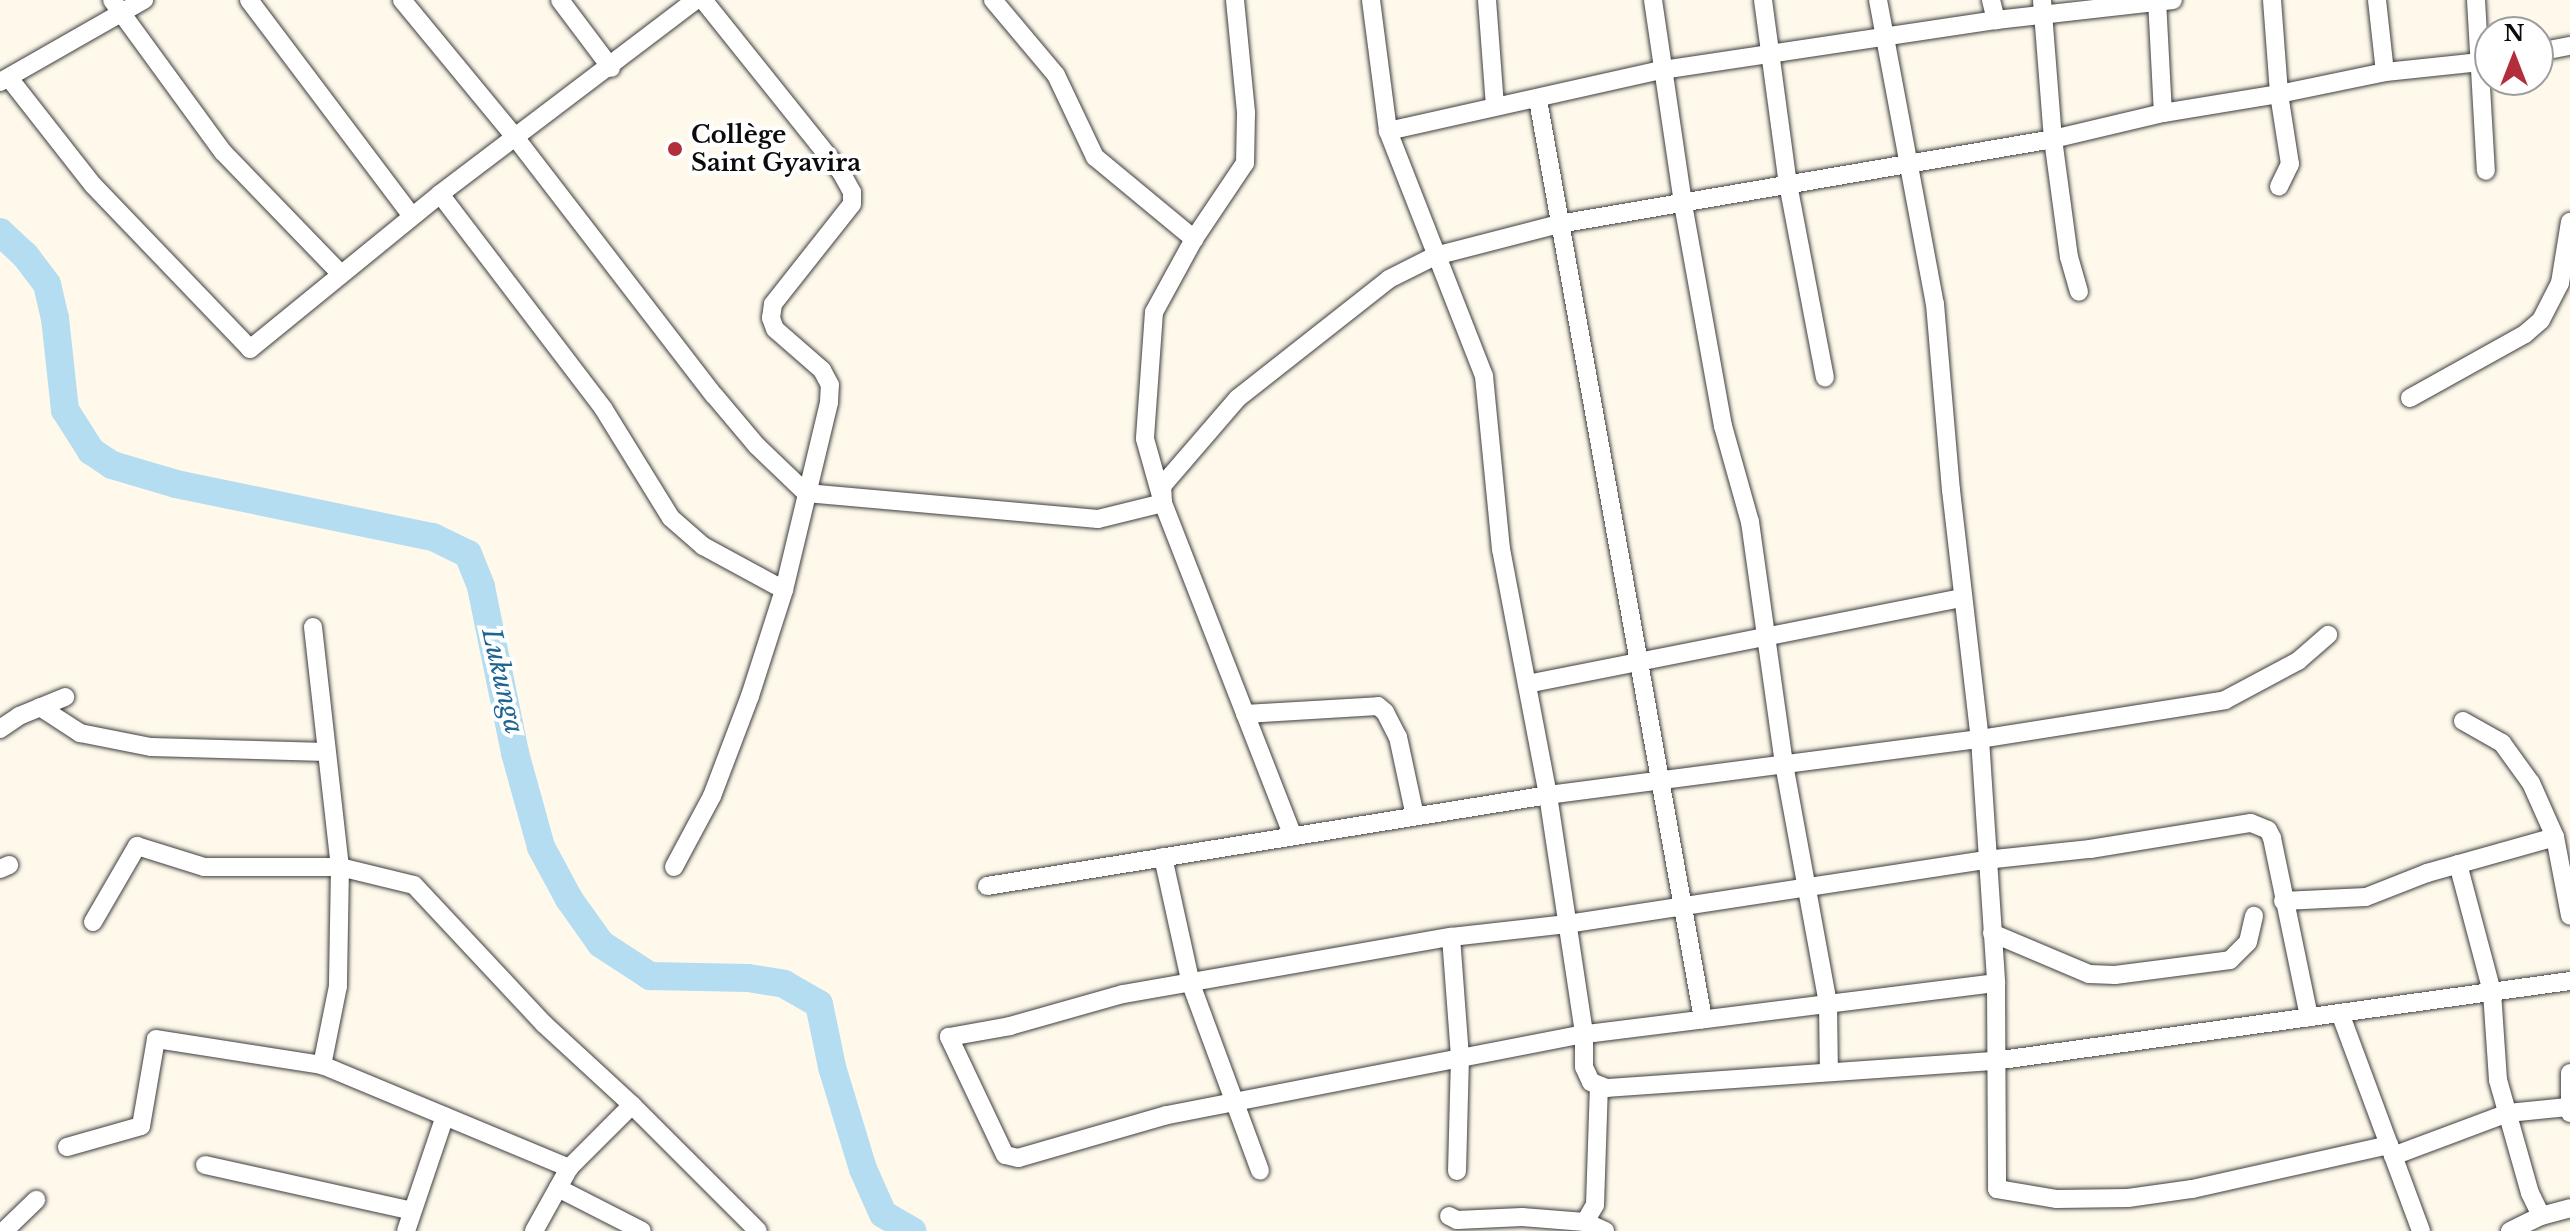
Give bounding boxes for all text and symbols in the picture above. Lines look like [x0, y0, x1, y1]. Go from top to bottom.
north arrow [2474, 16, 2554, 96]
text: N [2504, 20, 2524, 47]
place label: Collège Saint Gyavira [691, 121, 861, 177]
marker: Collège Saint Gyavira [666, 140, 684, 158]
water label: Lukunga [475, 625, 529, 737]

